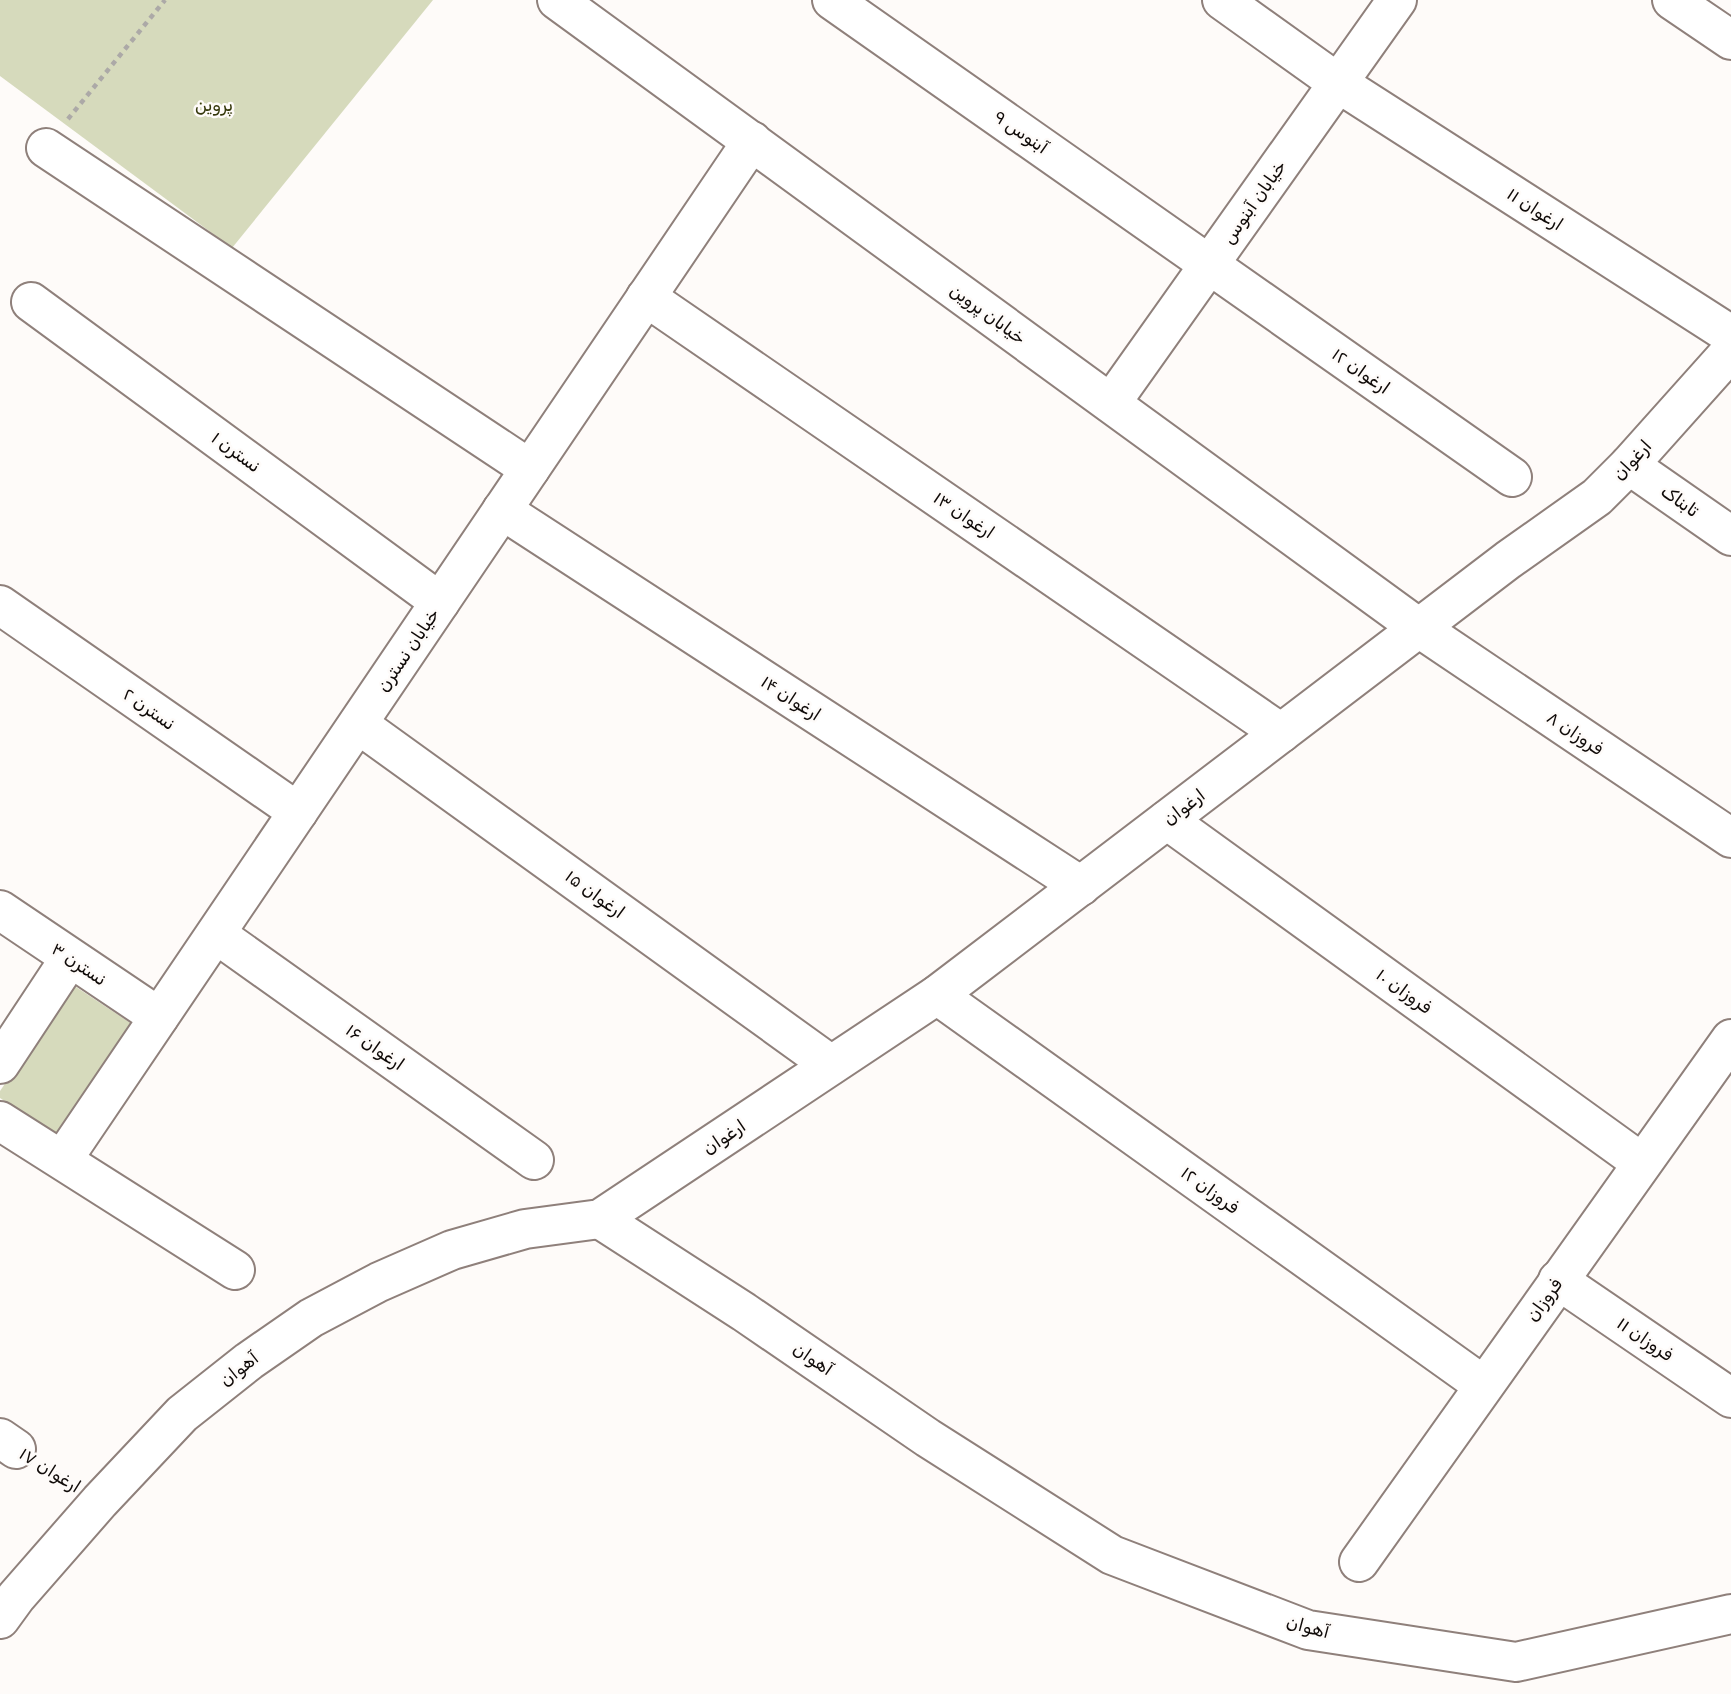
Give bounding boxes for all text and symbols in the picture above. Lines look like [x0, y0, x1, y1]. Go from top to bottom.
park label: پروین [195, 94, 233, 117]
street label: آبنوس ۹ [989, 105, 1053, 159]
street label: خیابان آبنوس [1217, 156, 1291, 248]
street label: ارغوان ۱۱ [1503, 183, 1567, 235]
street label: خیابان پروین [945, 279, 1030, 350]
street label: ارغوان ۱۲ [1328, 343, 1394, 399]
street label: نسترن ۱ [207, 427, 265, 477]
street label: ارغوان [1608, 435, 1656, 485]
street label: تابناک [1657, 480, 1703, 522]
street label: ارغوان ۱۳ [929, 487, 999, 543]
street label: خیابان نسترن [372, 604, 444, 696]
street label: ارغوان ۱۴ [757, 670, 825, 726]
street label: نسترن ۲ [119, 683, 179, 735]
street label: فروزان ۸ [1542, 706, 1608, 760]
street label: ارغوان [1159, 784, 1209, 830]
street label: ارغوان ۱۵ [561, 865, 629, 923]
street label: نسترن ۳ [47, 938, 111, 990]
street label: فروزان ۱۰ [1372, 963, 1436, 1019]
street label: ارغوان ۱۶ [341, 1019, 409, 1075]
street label: ارغوان [698, 1115, 750, 1159]
street label: فروزان ۱۲ [1177, 1162, 1243, 1218]
street label: فروزان [1521, 1274, 1567, 1326]
street label: فروزان ۱۱ [1613, 1312, 1677, 1366]
street label: آهوان [789, 1338, 838, 1381]
street label: آهوان [215, 1346, 264, 1391]
street label: ارغوان ۱۷ [15, 1442, 85, 1498]
street label: آهوان [1284, 1611, 1333, 1644]

